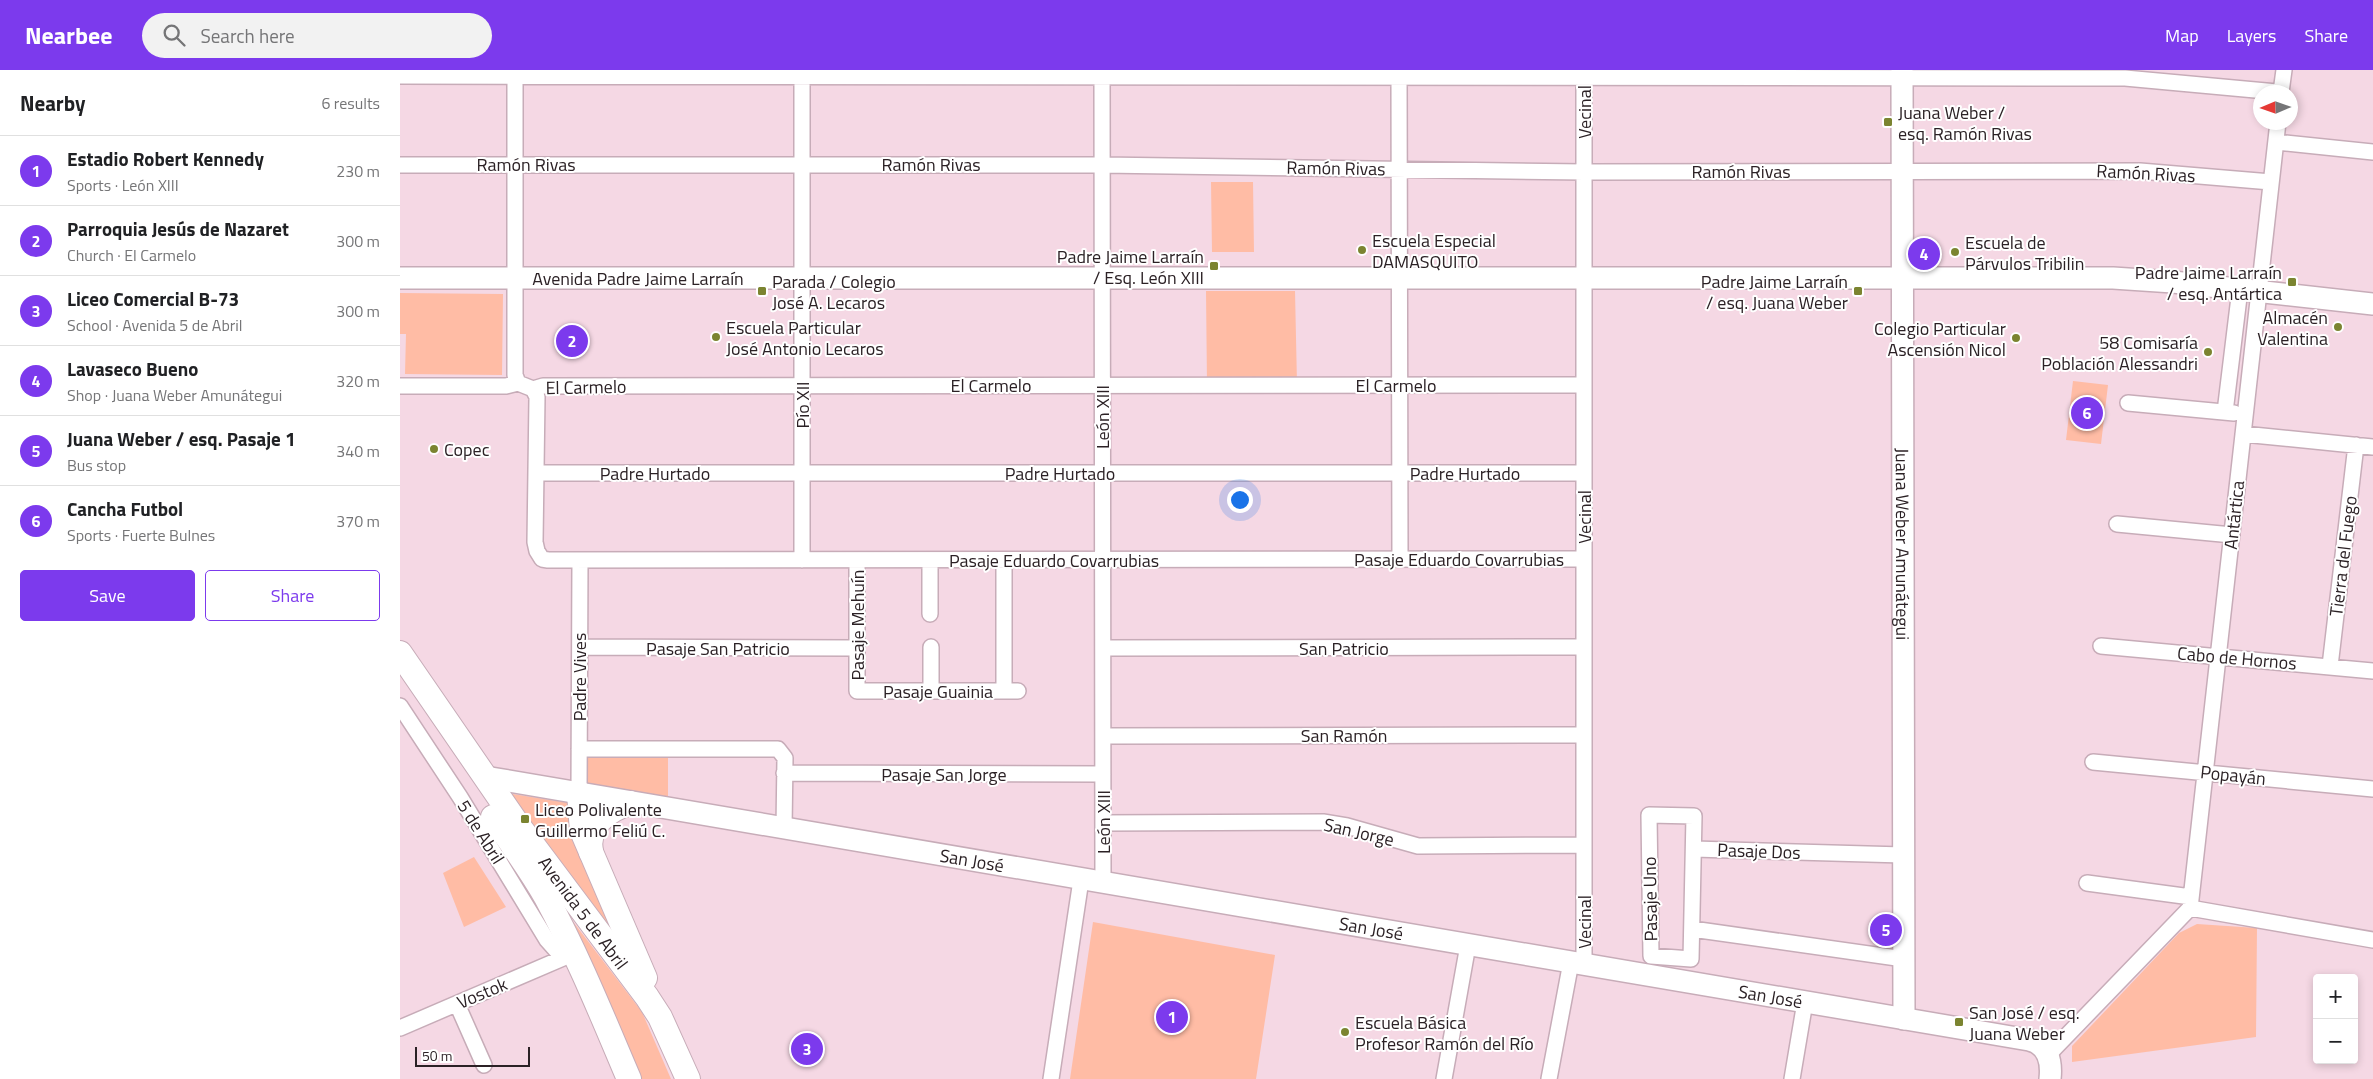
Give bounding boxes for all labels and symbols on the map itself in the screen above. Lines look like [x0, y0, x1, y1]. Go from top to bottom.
street label: Vecinal [1571, 85, 1598, 139]
north arrow [2253, 85, 2298, 130]
place label: Juana Weber / esq. Ramón Rivas [1898, 99, 2032, 147]
marker: Juana Weber / esq. Ramón Rivas [1882, 116, 1894, 128]
street label: Ramón Rivas [476, 151, 576, 178]
street label: Ramón Rivas [881, 151, 981, 178]
street label: Ramón Rivas [1286, 154, 1386, 182]
street label: Ramón Rivas [2096, 157, 2196, 189]
street label: Ramón Rivas [1691, 158, 1791, 185]
place label: Escuela Especial DAMASQUITO [1372, 227, 1496, 275]
place label: Escuela de Párvulos Tribilin [1965, 229, 2084, 277]
pin: 4 [1908, 235, 1940, 273]
place label: Padre Jaime Larraín / Esq. León XIII [1057, 243, 1204, 291]
marker: Escuela Especial DAMASQUITO [1356, 244, 1368, 256]
marker: Escuela de Párvulos Tribilin [1949, 246, 1961, 258]
place label: Padre Jaime Larraín / esq. Antártica [2135, 259, 2282, 307]
marker: Padre Jaime Larraín / Esq. León XIII [1208, 260, 1220, 272]
street label: Avenida Padre Jaime Larraín [532, 265, 744, 292]
place label: Parada / Colegio José A. Lecaros [772, 268, 896, 316]
place label: Padre Jaime Larraín / esq. Juana Weber [1701, 268, 1848, 316]
marker: Padre Jaime Larraín / esq. Antártica [2286, 276, 2298, 288]
marker: Parada / Colegio José A. Lecaros [756, 285, 768, 297]
marker: Padre Jaime Larraín / esq. Juana Weber [1852, 285, 1864, 297]
place label: Almacén Valentina [2257, 304, 2328, 352]
place label: Escuela Particular José Antonio Lecaros [726, 314, 884, 362]
place label: Colegio Particular Ascensión Nicol [1874, 315, 2006, 363]
marker: Almacén Valentina [2332, 321, 2344, 333]
pin: 2 [556, 322, 588, 360]
place label: 58 Comisaría Población Alessandri [2041, 329, 2198, 377]
marker: Escuela Particular José Antonio Lecaros [710, 331, 722, 343]
marker: Colegio Particular Ascensión Nicol [2010, 332, 2022, 344]
marker: 58 Comisaría Población Alessandri [2202, 346, 2214, 358]
street label: El Carmelo [951, 372, 1031, 399]
street label: El Carmelo [1356, 372, 1436, 399]
street label: El Carmelo [545, 373, 627, 401]
street label: Pío XII [789, 382, 816, 428]
street label: León XIII [1089, 385, 1116, 449]
pin: 6 [2071, 394, 2103, 432]
place label: Copec [444, 436, 490, 463]
marker: Copec [428, 443, 440, 455]
street label: Juana Weber Amunátegui [1889, 448, 1917, 640]
street label: Padre Hurtado [600, 460, 710, 487]
street label: Padre Hurtado [1005, 460, 1115, 487]
street label: Padre Hurtado [1410, 460, 1520, 487]
street label: Antártica [2217, 479, 2251, 551]
your location [1227, 487, 1253, 513]
street label: Vecinal [1571, 490, 1598, 544]
street label: Tierra del Fuego [2322, 494, 2364, 618]
street label: Pasaje Eduardo Covarrubias [1354, 546, 1564, 573]
street label: Pasaje Eduardo Covarrubias [949, 547, 1159, 574]
street label: Pasaje Mehuín [844, 570, 871, 680]
street label: Padre Vives [566, 633, 593, 721]
street label: Pasaje San Patricio [646, 635, 790, 662]
street label: San Patricio [1299, 635, 1389, 662]
street label: Cabo de Hornos [2176, 639, 2298, 677]
street label: Pasaje Guainia [883, 678, 993, 705]
street label: San Ramón [1301, 722, 1387, 749]
street label: Popayán [2199, 758, 2267, 792]
street label: Pasaje San Jorge [881, 761, 1007, 788]
street label: León XIII [1090, 790, 1117, 854]
street label: 5 de Abril [451, 795, 511, 869]
place label: Liceo Polivalente Guillermo Feliú C. [535, 796, 665, 844]
street label: San Jorge [1321, 811, 1397, 853]
marker: Liceo Polivalente Guillermo Feliú C. [519, 813, 531, 825]
street label: Pasaje Dos [1717, 836, 1801, 866]
street label: San José [938, 841, 1006, 879]
street label: Avenida 5 de Abril [532, 850, 635, 975]
street label: Pasaje Uno [1636, 856, 1664, 942]
street label: Vecinal [1571, 895, 1598, 949]
street label: San José [1337, 909, 1405, 947]
pin: 5 [1870, 911, 1902, 949]
street label: Vostok [453, 970, 512, 1016]
street label: San José [1736, 977, 1805, 1015]
pin: 1 [1156, 998, 1188, 1036]
place label: San José / esq. Juana Weber [1969, 999, 2080, 1047]
place label: Escuela Básica Profesor Ramón del Río [1355, 1009, 1534, 1057]
marker: San José / esq. Juana Weber [1953, 1016, 1965, 1028]
marker: Escuela Básica Profesor Ramón del Río [1339, 1026, 1351, 1038]
pin: 3 [791, 1030, 823, 1068]
scale bar [415, 1044, 530, 1067]

